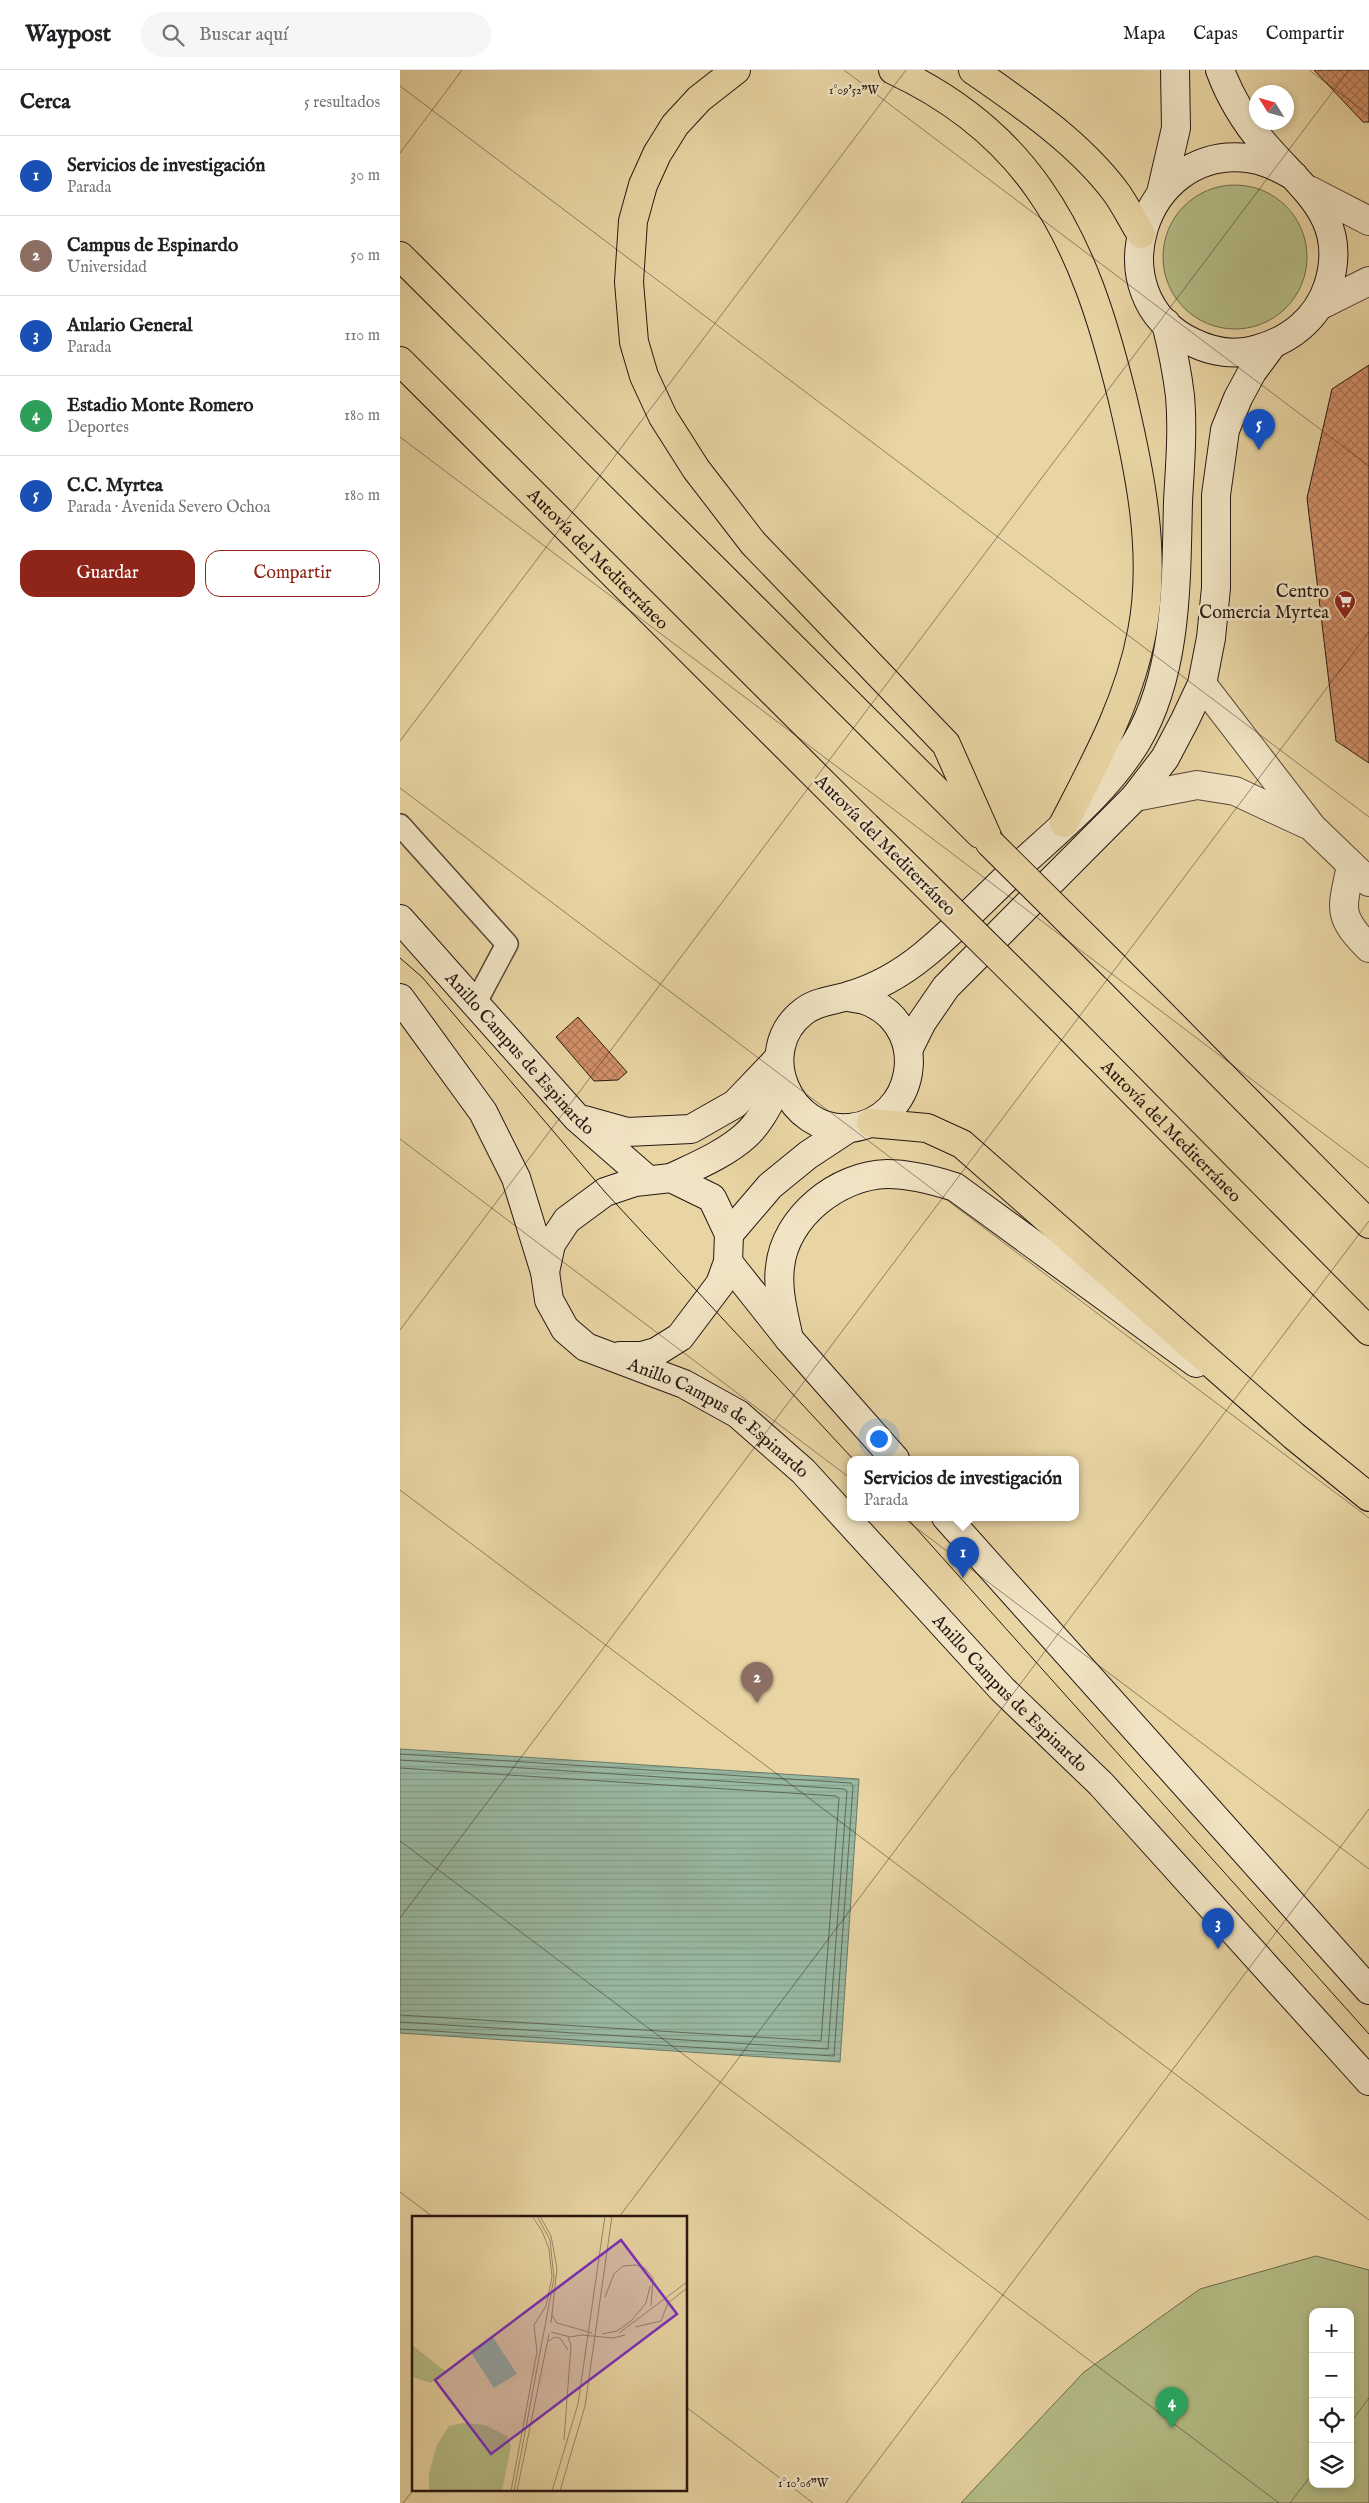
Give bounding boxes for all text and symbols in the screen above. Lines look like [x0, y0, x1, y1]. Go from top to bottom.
search box [141, 12, 491, 57]
text: Waypost [25, 19, 111, 50]
icon: search [159, 21, 187, 49]
text: Buscar aquí [199, 23, 288, 47]
text: Mapa [1123, 23, 1165, 46]
text: Capas [1193, 23, 1238, 46]
text: Compartir [1266, 23, 1344, 46]
text: 1°09'52"W [829, 83, 880, 98]
north arrow [1249, 85, 1294, 130]
text: Cerca [20, 89, 70, 116]
text: 5 resultados [304, 93, 380, 113]
text: Servicios de investigación [67, 154, 265, 178]
text: 1 [33, 166, 39, 186]
text: 30 m [350, 166, 380, 186]
text: Parada [67, 178, 111, 198]
text: Campus de Espinardo [67, 234, 238, 258]
text: 2 [32, 246, 40, 266]
text: 50 m [351, 246, 380, 266]
text: Universidad [67, 258, 147, 278]
text: Aulario General [67, 314, 193, 338]
text: 3 [33, 326, 39, 346]
text: 110 m [344, 326, 380, 346]
text: Parada [67, 338, 111, 358]
text: Estadio Monte Romero [67, 394, 254, 418]
text: 4 [32, 406, 40, 426]
text: 180 m [344, 406, 380, 426]
pin: 5 [1243, 409, 1275, 450]
text: Deportes [67, 418, 129, 438]
text: C.C. Myrtea [67, 474, 163, 498]
street label: Autovía del Mediterráneo [521, 484, 673, 636]
text: 5 [33, 486, 39, 506]
text: 180 m [344, 486, 380, 506]
text: Parada · Avenida Severo Ochoa [67, 498, 270, 518]
button: Guardar [20, 550, 195, 597]
button: Compartir [205, 550, 380, 597]
place label: Centro Comercia Myrtea [1199, 581, 1329, 625]
supermarket icon: Centro Comercia Myrtea [1333, 589, 1357, 620]
street label: Autovía del Mediterráneo [809, 770, 961, 922]
street label: Anillo Campus de Espinardo [439, 967, 599, 1141]
street label: Autovía del Mediterráneo [1095, 1055, 1246, 1208]
street label: Anillo Campus de Espinardo [623, 1353, 814, 1484]
your location [866, 1426, 892, 1452]
popup [847, 1456, 1079, 1521]
text: Servicios de investigación [864, 1467, 1062, 1491]
text: Parada [864, 1491, 908, 1511]
pin: 1 [947, 1537, 979, 1578]
street label: Anillo Campus de Espinardo [926, 1609, 1092, 1778]
pin: 2 [741, 1662, 773, 1703]
pin: 3 [1202, 1908, 1234, 1949]
inset map [412, 2216, 688, 2490]
map controls [1309, 2308, 1354, 2488]
button: + [1309, 2308, 1354, 2353]
button: − [1309, 2353, 1354, 2398]
pin: 4 [1156, 2387, 1188, 2428]
button: locate [1309, 2398, 1354, 2443]
button: layers [1309, 2443, 1354, 2488]
text: 1°10'06"W [778, 2476, 829, 2491]

